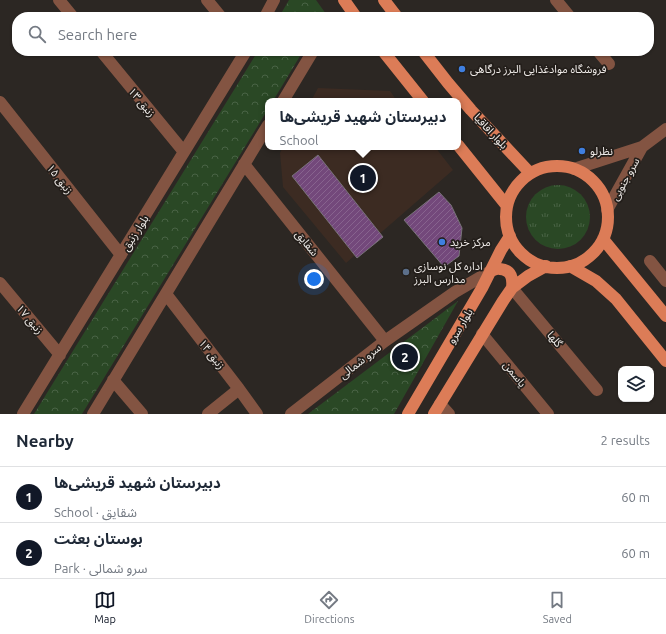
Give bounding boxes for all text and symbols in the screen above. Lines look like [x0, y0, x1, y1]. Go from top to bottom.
search box [12, 12, 654, 56]
icon: search [26, 23, 48, 45]
text: Search here [58, 26, 137, 43]
place label: فروشگاه موادغذایی البرز درگاهی [470, 63, 607, 76]
marker: فروشگاه موادغذایی البرز درگاهی [457, 64, 467, 74]
street label: زنبق ۱۳ [126, 85, 158, 120]
popup [265, 98, 461, 150]
text: دبیرستان شهید قریشی‌ها [280, 108, 446, 125]
street label: بلوار اقاقیا [471, 111, 510, 152]
text: School [280, 133, 319, 147]
place label: نظرلو [590, 145, 613, 158]
marker: نظرلو [577, 146, 587, 156]
street label: سرو جنوبی [608, 155, 643, 203]
street label: زنبق ۱۵ [44, 162, 75, 197]
pin: 1 [350, 163, 376, 193]
street label: بلوار زنبق [119, 213, 152, 254]
street label: شقایق [292, 228, 321, 259]
place label: مرکز خرید [450, 236, 491, 249]
marker: مرکز خرید [437, 237, 447, 247]
place label: اداره کل نوسازی مدارس البرز [413, 260, 483, 286]
marker: اداره کل نوسازی مدارس البرز [401, 267, 411, 277]
your location [304, 269, 324, 289]
street label: زنبق ۱۷ [14, 302, 46, 337]
street label: بلوار سرو [445, 306, 476, 346]
street label: گلها [545, 329, 565, 350]
street label: زنبق ۱۴ [196, 337, 227, 372]
street label: سرو شمالی [337, 341, 384, 382]
pin: 2 [392, 342, 418, 372]
street label: یاسمن [500, 359, 529, 390]
map controls [618, 366, 654, 402]
button: layers [618, 366, 654, 402]
text: Nearby [16, 431, 74, 450]
text: 2 results [600, 433, 650, 447]
text: دبیرستان شهید قریشی‌ها [54, 474, 221, 491]
text: 1 [25, 490, 33, 504]
text: 60 m [621, 490, 650, 504]
text: School · شقایق [54, 505, 137, 519]
text: بوستان بعثت [54, 530, 143, 547]
text: 2 [25, 546, 33, 560]
text: 60 m [621, 546, 650, 560]
text: Park · سرو شمالی [54, 561, 148, 575]
tab: Map [94, 589, 116, 625]
tab: Directions [304, 589, 354, 625]
tab: Saved [543, 589, 572, 625]

